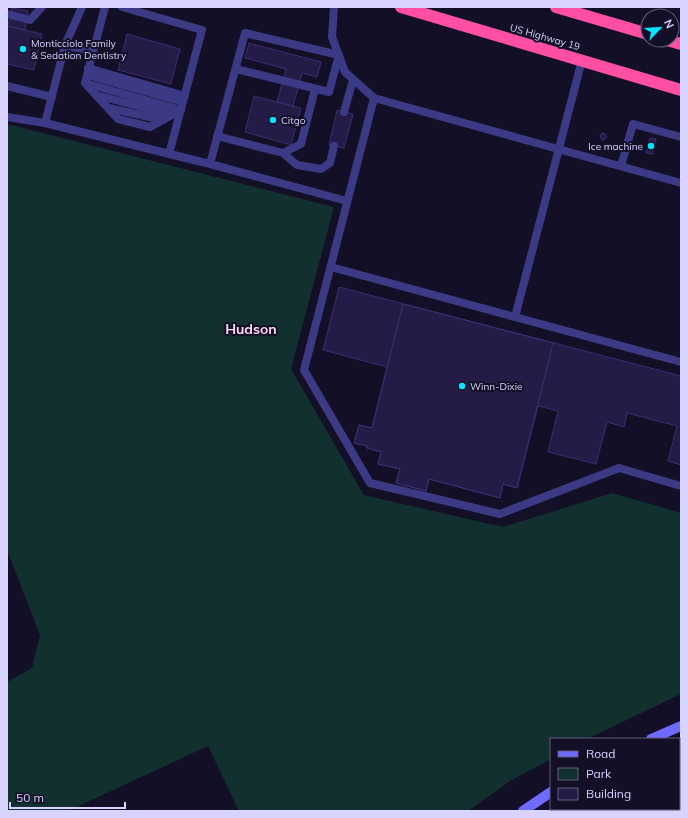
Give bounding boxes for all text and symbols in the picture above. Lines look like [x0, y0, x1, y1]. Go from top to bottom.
north arrow [640, 8, 680, 48]
text: N [661, 17, 677, 30]
street label: US Highway 19 [508, 21, 582, 53]
place label: Monticciolo Family & Sedation Dentistry [31, 37, 127, 62]
marker: Monticciolo Family & Sedation Dentistry [18, 44, 28, 54]
place label: Citgo [281, 114, 306, 127]
marker: Citgo [268, 115, 278, 125]
place label: Ice machine [588, 140, 643, 153]
marker: Ice machine [646, 141, 656, 151]
district label: Hudson [225, 320, 277, 338]
place label: Winn-Dixie [470, 380, 523, 393]
marker: Winn-Dixie [457, 381, 467, 391]
legend [550, 738, 680, 810]
text: Road [586, 746, 615, 761]
text: Park [586, 766, 612, 781]
scale bar [10, 784, 125, 810]
text: Building [586, 786, 631, 801]
text: 50 m [16, 790, 44, 805]

